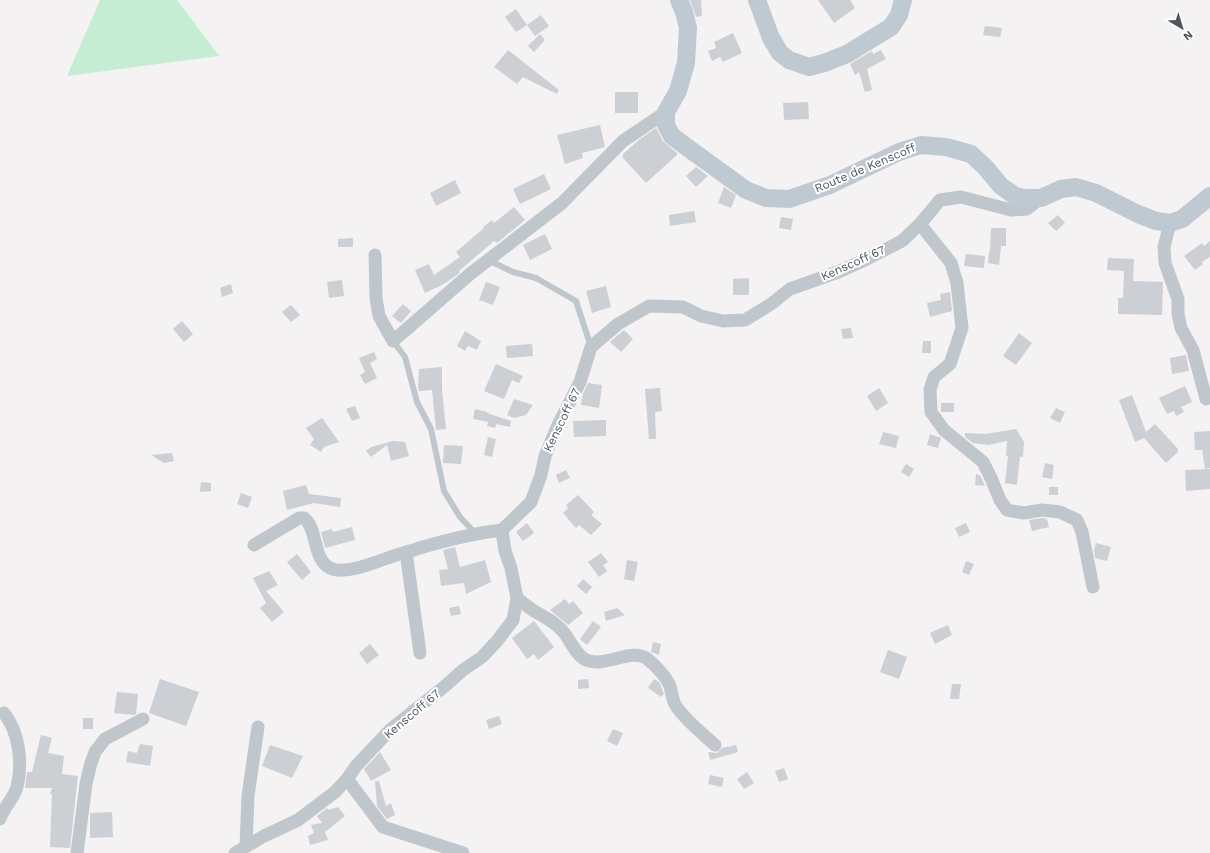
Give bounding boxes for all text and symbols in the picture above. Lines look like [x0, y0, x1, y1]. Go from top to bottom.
north arrow [1162, 8, 1202, 48]
text: N [1181, 28, 1195, 43]
street label: Route de Kenscoff [812, 140, 918, 196]
street label: Kenscoff 67 [819, 243, 888, 283]
street label: Kenscoff 67 [541, 386, 583, 454]
street label: Kenscoff 67 [381, 686, 443, 741]

